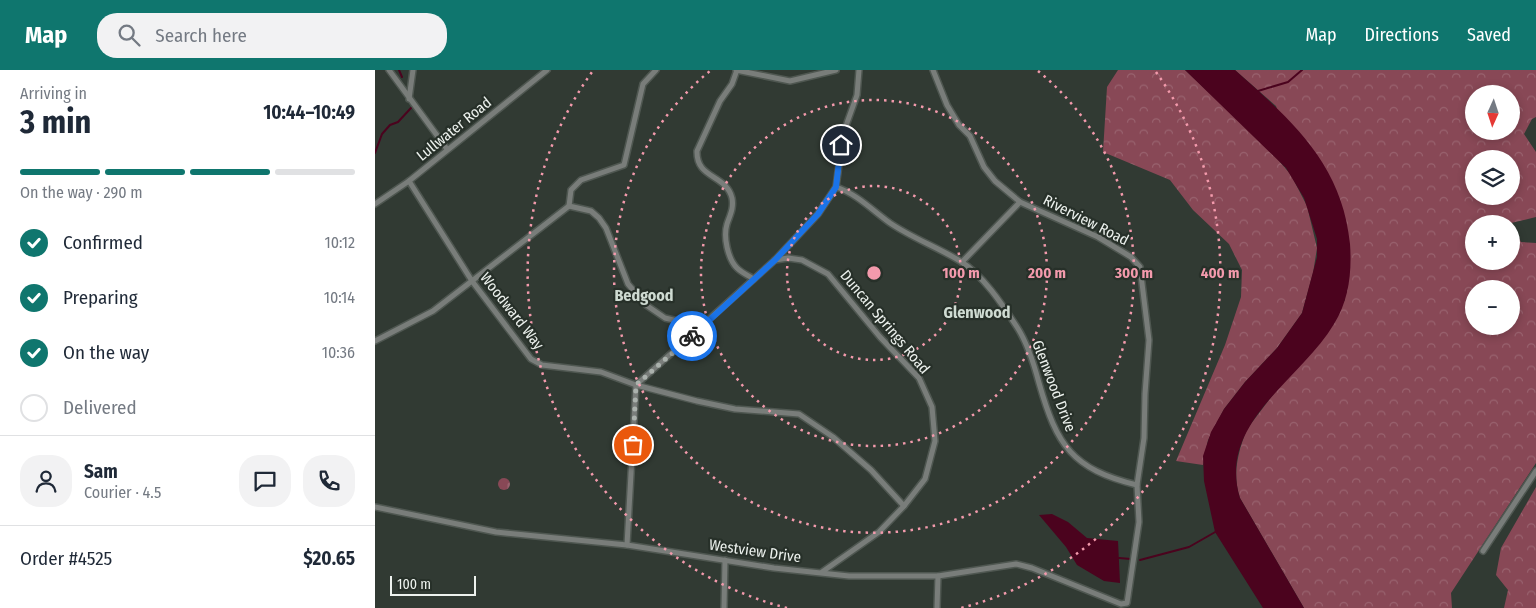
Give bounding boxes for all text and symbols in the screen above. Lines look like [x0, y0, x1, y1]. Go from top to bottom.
search box [97, 13, 447, 58]
text: Map [25, 21, 67, 49]
icon: search [115, 21, 143, 49]
text: Search here [155, 24, 247, 47]
text: Map [1305, 24, 1337, 46]
text: Directions [1365, 24, 1439, 46]
text: Saved [1467, 24, 1511, 46]
text: Arriving in [20, 84, 87, 103]
north arrow [1465, 85, 1520, 140]
map controls [1465, 85, 1520, 335]
street label: Lullwater Road [413, 93, 495, 165]
text: 10:44–10:49 [263, 101, 355, 124]
text: 3 min [20, 103, 91, 141]
pin [820, 124, 862, 166]
icon: home [827, 131, 855, 159]
button: layers [1465, 150, 1520, 205]
text: On the way · 290 m [20, 183, 143, 202]
street label: Riverview Road [1040, 191, 1132, 249]
button: + [1465, 215, 1520, 270]
icon: check [20, 229, 48, 257]
text: Confirmed [63, 231, 143, 254]
text: 10:12 [324, 233, 355, 252]
centre of rings [865, 264, 883, 282]
text: 100 m [942, 264, 980, 282]
text: 200 m [1027, 264, 1066, 282]
text: 300 m [1114, 264, 1153, 282]
text: 400 m [1201, 264, 1239, 282]
street label: Duncan Springs Road [836, 266, 934, 378]
street label: Woodward Way [476, 269, 548, 353]
button: − [1465, 280, 1520, 335]
icon: check [20, 284, 48, 312]
text: Preparing [63, 286, 138, 309]
district label: Bedgood [614, 286, 674, 305]
text: 10:14 [324, 288, 355, 307]
district label: Glenwood [943, 303, 1011, 322]
courier [667, 311, 717, 361]
icon: bike [678, 322, 706, 350]
street label: Glenwood Drive [1028, 338, 1080, 434]
icon: check [20, 339, 48, 367]
text: On the way [63, 341, 149, 364]
text: 10:36 [322, 343, 355, 362]
text: Delivered [63, 396, 137, 419]
pin [612, 424, 654, 466]
icon: bag [619, 431, 647, 459]
button: person [20, 455, 72, 507]
button: chat [239, 455, 291, 507]
button: phone [303, 455, 355, 507]
text: Sam [84, 460, 118, 483]
text: Courier · 4.5 [84, 483, 161, 502]
street label: Westview Drive [708, 536, 802, 566]
text: Order #4525 [20, 547, 112, 570]
text: $20.65 [303, 547, 355, 570]
scale bar [390, 573, 476, 596]
text: 100 m [397, 576, 431, 593]

